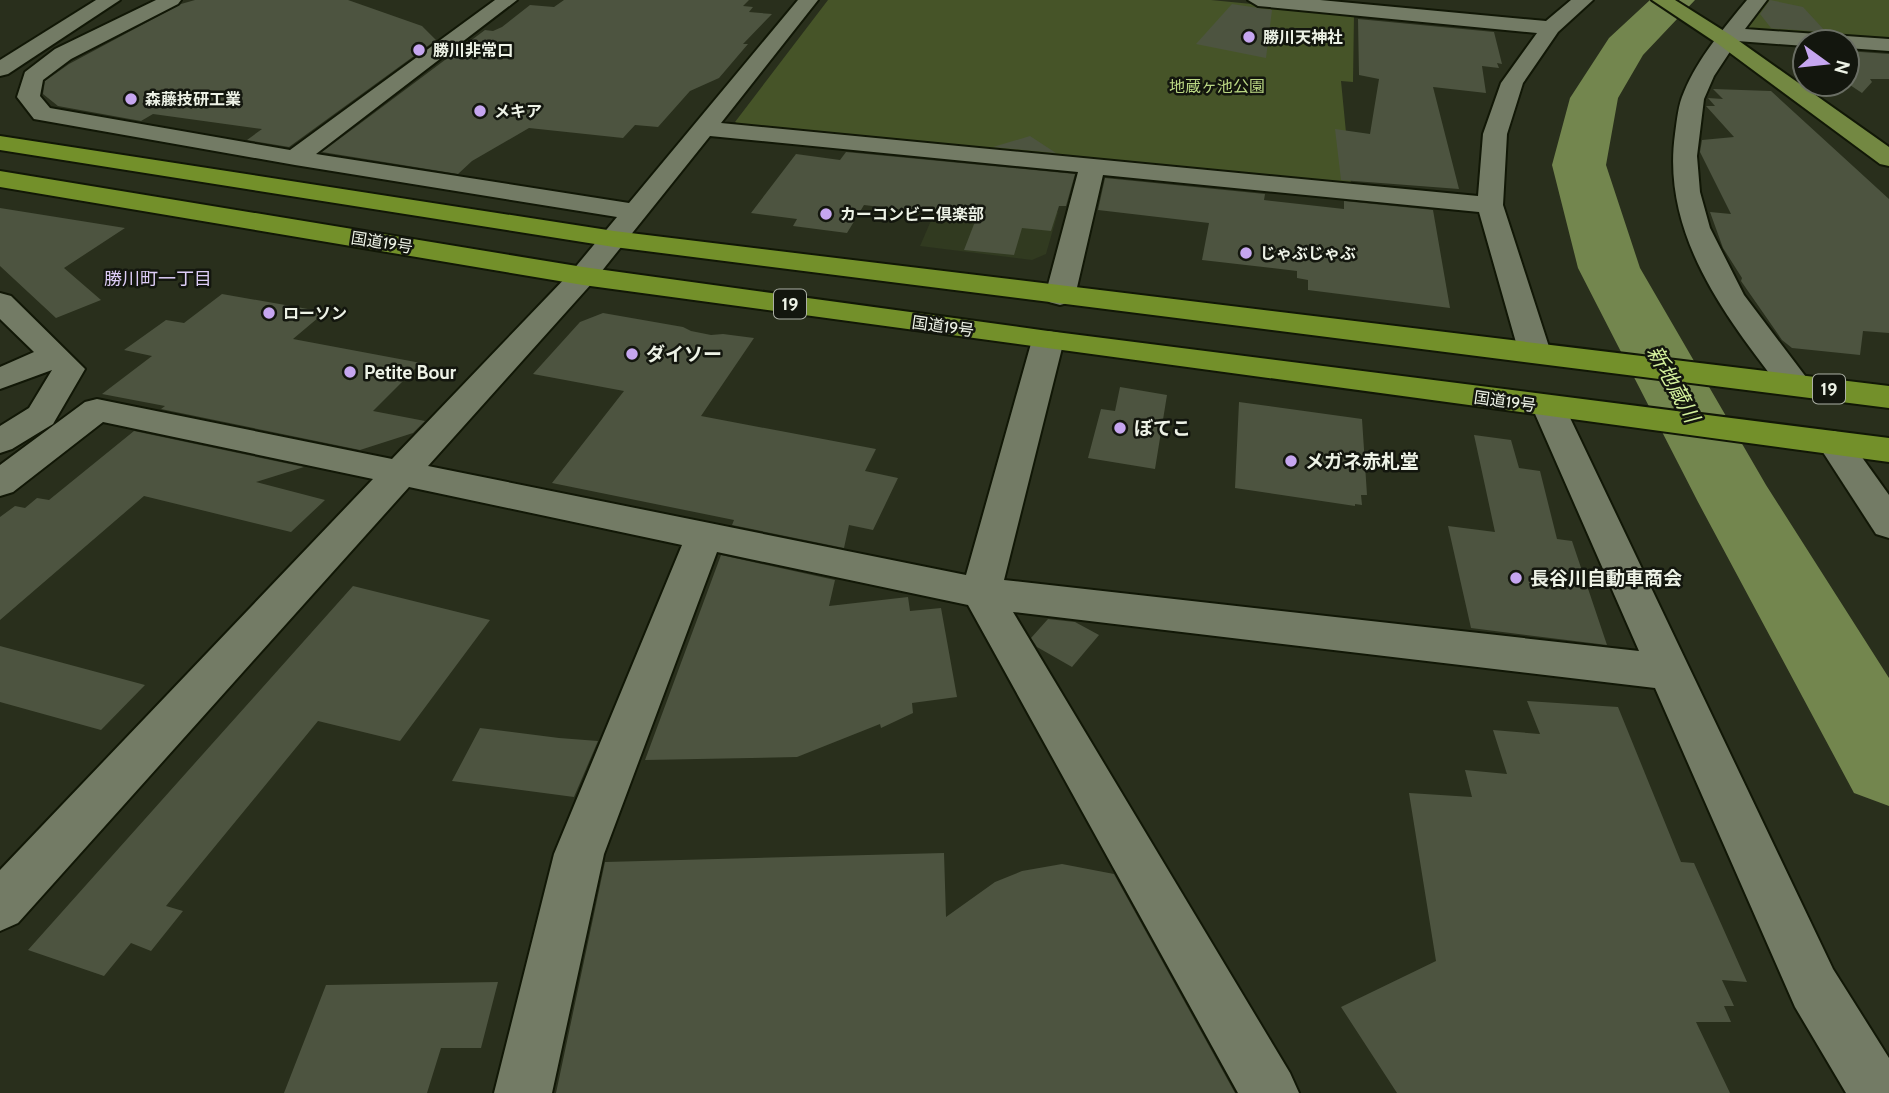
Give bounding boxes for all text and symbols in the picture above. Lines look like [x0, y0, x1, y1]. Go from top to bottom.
place label: 勝川天神社 [1263, 28, 1343, 47]
north arrow [1791, 28, 1861, 98]
marker: 勝川天神社 [1241, 29, 1257, 45]
place label: 勝川非常口 [433, 41, 513, 60]
marker: 勝川非常口 [411, 42, 427, 58]
text: N [1829, 58, 1855, 77]
park label: 地蔵ヶ池公園 [1169, 77, 1265, 96]
place label: 森藤技研工業 [145, 90, 241, 109]
marker: 森藤技研工業 [123, 91, 139, 107]
place label: メキア [494, 102, 542, 121]
marker: メキア [472, 103, 488, 119]
place label: カーコンビニ倶楽部 [840, 205, 984, 224]
marker: カーコンビニ倶楽部 [818, 206, 834, 222]
street label: 国道19号 [350, 228, 414, 257]
place label: じゃぶじゃぶ [1260, 244, 1356, 263]
marker: じゃぶじゃぶ [1238, 245, 1254, 261]
district label: 勝川町一丁目 [104, 268, 212, 290]
road number: 19 [774, 290, 806, 318]
place label: ローソン [283, 304, 347, 323]
marker: ローソン [261, 305, 277, 321]
street label: 国道19号 [911, 313, 975, 340]
water label: 新地蔵川 [1642, 341, 1706, 428]
place label: ダイソー [646, 343, 722, 366]
marker: ダイソー [624, 346, 640, 362]
place label: Petite Bour [364, 361, 457, 384]
marker: Petite Bour [342, 364, 358, 380]
road number: 19 [1813, 374, 1845, 404]
street label: 国道19号 [1473, 388, 1537, 415]
place label: ぼてこ [1134, 417, 1191, 440]
marker: ぼてこ [1112, 420, 1128, 436]
place label: メガネ赤札堂 [1305, 450, 1419, 473]
marker: メガネ赤札堂 [1283, 453, 1299, 469]
place label: 長谷川自動車商会 [1530, 567, 1682, 590]
marker: 長谷川自動車商会 [1508, 570, 1524, 586]

